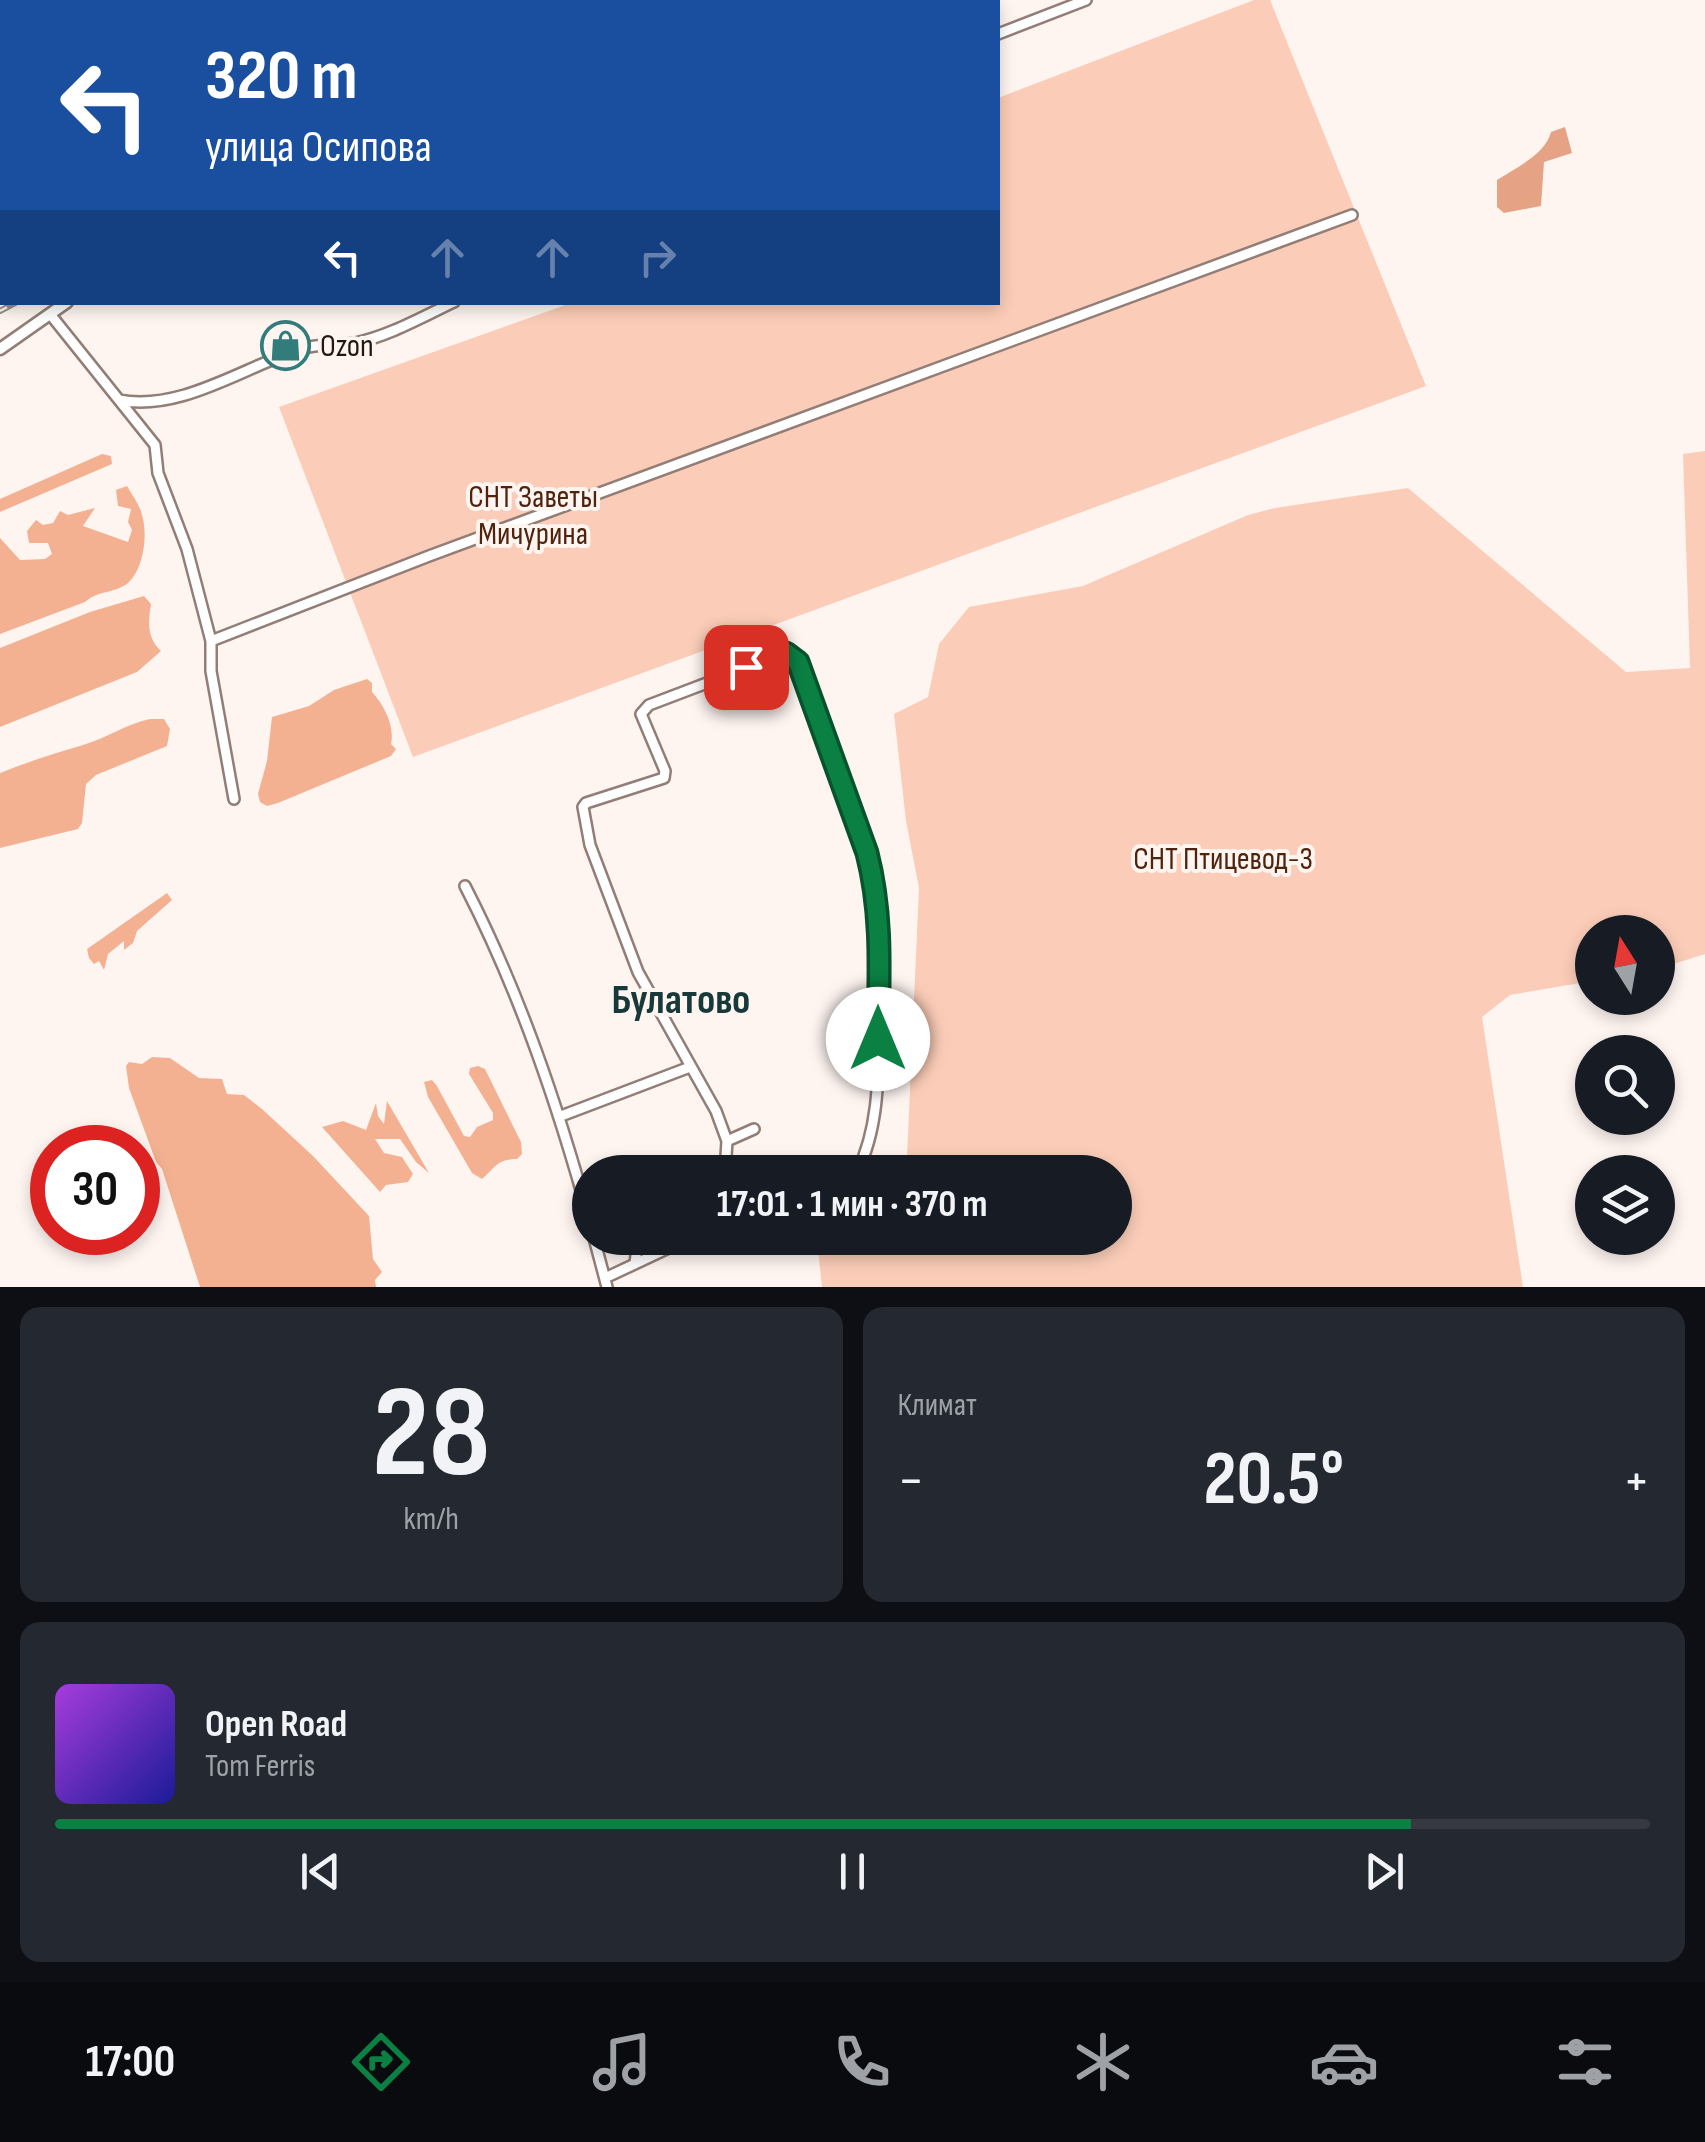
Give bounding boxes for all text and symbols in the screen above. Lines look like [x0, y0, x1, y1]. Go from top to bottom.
text: 320 m [205, 35, 358, 119]
icon: left [40, 40, 170, 170]
text: улица Осипова [205, 120, 432, 175]
icon: left [315, 230, 370, 285]
icon: ahead [420, 230, 475, 285]
icon: ahead [525, 230, 580, 285]
icon: right [630, 230, 685, 285]
shop icon: Ozon [259, 319, 311, 371]
place label: Ozon [320, 327, 374, 366]
park label: СНТ Заветы Мичурина [468, 478, 598, 554]
pin [704, 625, 789, 710]
icon: arrive [719, 640, 774, 695]
park label: СНТ Птицевод-3 [1133, 840, 1313, 879]
north arrow [1575, 915, 1675, 1015]
map controls [1575, 915, 1675, 1255]
district label: Булатово [612, 975, 750, 1026]
position arrow [826, 987, 930, 1091]
button: search [1575, 1035, 1675, 1135]
speed limit sign: 30 [30, 1125, 160, 1255]
button: layers [1575, 1155, 1675, 1255]
text: 17:01 · 1 мин · 370 m [717, 1182, 987, 1227]
text: 28 [372, 1357, 490, 1513]
text: Климат [898, 1386, 977, 1425]
text: 20.5° [1204, 1435, 1344, 1526]
text: − [898, 1448, 924, 1515]
text: + [1623, 1448, 1650, 1515]
text: km/h [404, 1500, 459, 1539]
text: Open Road [205, 1702, 347, 1747]
text: Tom Ferris [205, 1747, 315, 1786]
icon: previous [293, 1844, 348, 1899]
icon: pause [825, 1844, 880, 1899]
icon: next [1357, 1844, 1412, 1899]
icon: directions [346, 2027, 416, 2097]
icon: music [587, 2027, 657, 2097]
icon: phone [827, 2027, 897, 2097]
icon: climate [1068, 2027, 1138, 2097]
icon: car [1309, 2027, 1379, 2097]
icon: filters [1550, 2027, 1620, 2097]
text: 17:00 [85, 2035, 175, 2090]

